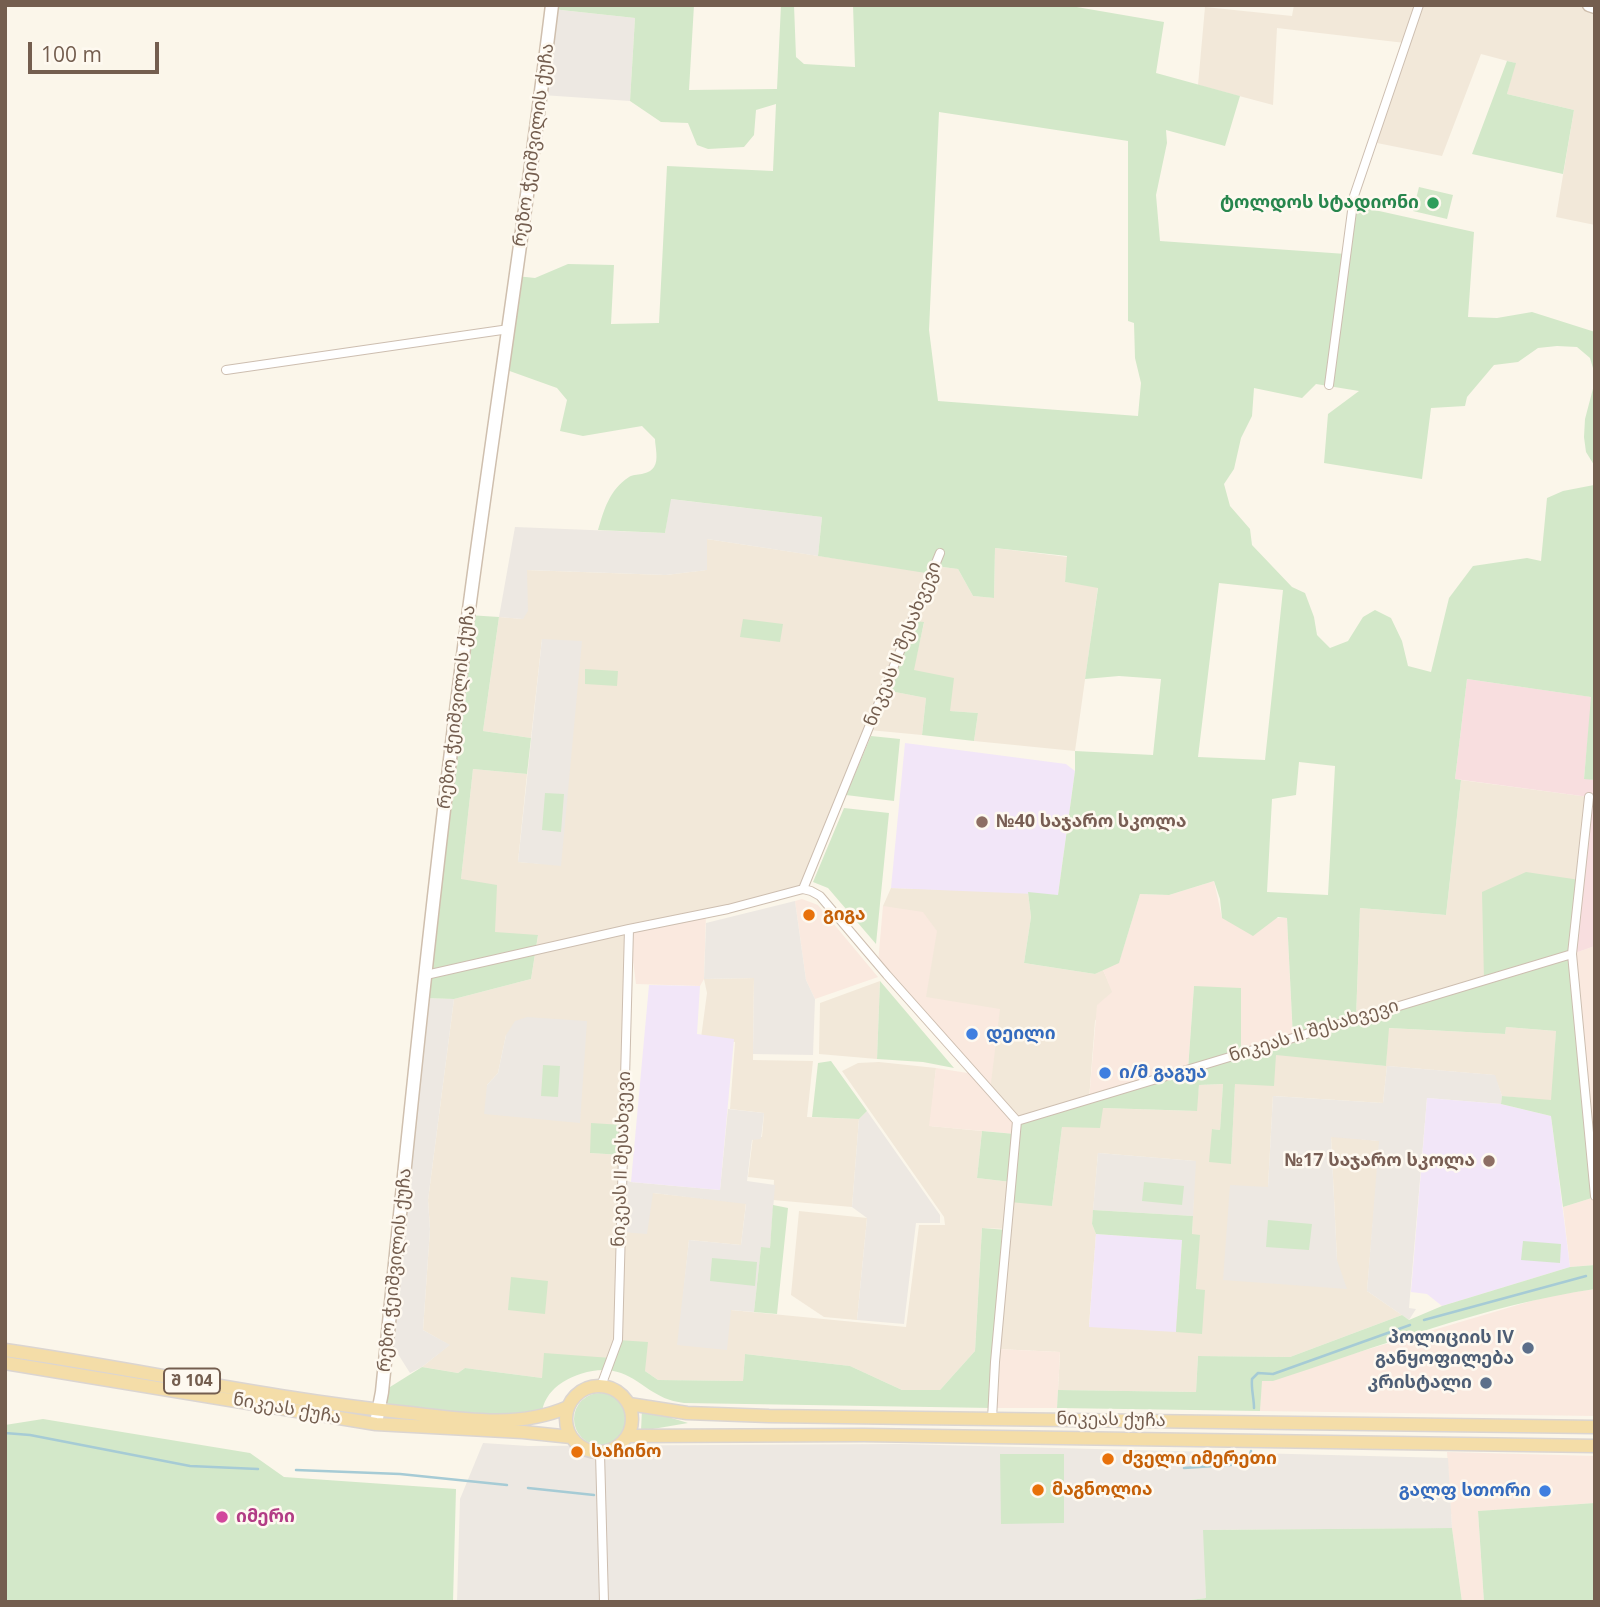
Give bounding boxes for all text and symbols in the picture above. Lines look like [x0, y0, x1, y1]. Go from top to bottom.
scale bar [32, 28, 163, 72]
text: 100 m [41, 40, 102, 68]
street label: რეზო ჭეიშვილის ქუჩა [509, 42, 559, 248]
place label: ტოლდოს სტადიონი [1220, 192, 1419, 214]
marker: ტოლდოს სტადიონი [1425, 195, 1441, 211]
street label: ნიკეას II შესახვევი [860, 558, 946, 730]
street label: რეზო ჭეიშვილის ქუჩა [434, 604, 480, 810]
place label: №40 საჯარო სკოლა [996, 811, 1186, 833]
marker: №40 საჯარო სკოლა [974, 814, 990, 830]
place label: გიგა [823, 904, 866, 926]
marker: გიგა [801, 907, 817, 923]
street label: ნიკეას II შესახვევი [1227, 995, 1401, 1067]
place label: დეილი [986, 1023, 1056, 1045]
marker: დეილი [964, 1026, 980, 1042]
place label: ი/მ გაგუა [1119, 1062, 1207, 1084]
marker: ი/მ გაგუა [1097, 1065, 1113, 1081]
street label: ნიკეას II შესახვევი [608, 1071, 636, 1247]
place label: №17 საჯარო სკოლა [1285, 1150, 1475, 1172]
marker: №17 საჯარო სკოლა [1481, 1153, 1497, 1169]
street label: რეზო ჭეიშვილის ქუჩა [374, 1167, 416, 1373]
place label: პოლიციის IV განყოფილება [1375, 1327, 1514, 1370]
marker: პოლიციის IV განყოფილება [1520, 1340, 1536, 1356]
road number: შ 104 [164, 1368, 220, 1394]
place label: კრისტალი [1368, 1372, 1472, 1394]
marker: კრისტალი [1478, 1375, 1494, 1391]
street label: ნიკეას ქუჩა [231, 1389, 343, 1429]
street label: ნიკეას ქუჩა [1056, 1408, 1166, 1432]
place label: საჩინო [591, 1441, 662, 1463]
marker: საჩინო [569, 1444, 585, 1460]
place label: ძველი იმერეთი [1122, 1448, 1277, 1470]
marker: ძველი იმერეთი [1100, 1451, 1116, 1467]
place label: მაგნოლია [1052, 1479, 1152, 1501]
place label: გალფ სთორი [1399, 1480, 1531, 1502]
marker: მაგნოლია [1030, 1482, 1046, 1498]
marker: გალფ სთორი [1537, 1483, 1553, 1499]
place label: იმერი [236, 1506, 295, 1528]
marker: იმერი [214, 1509, 230, 1525]

